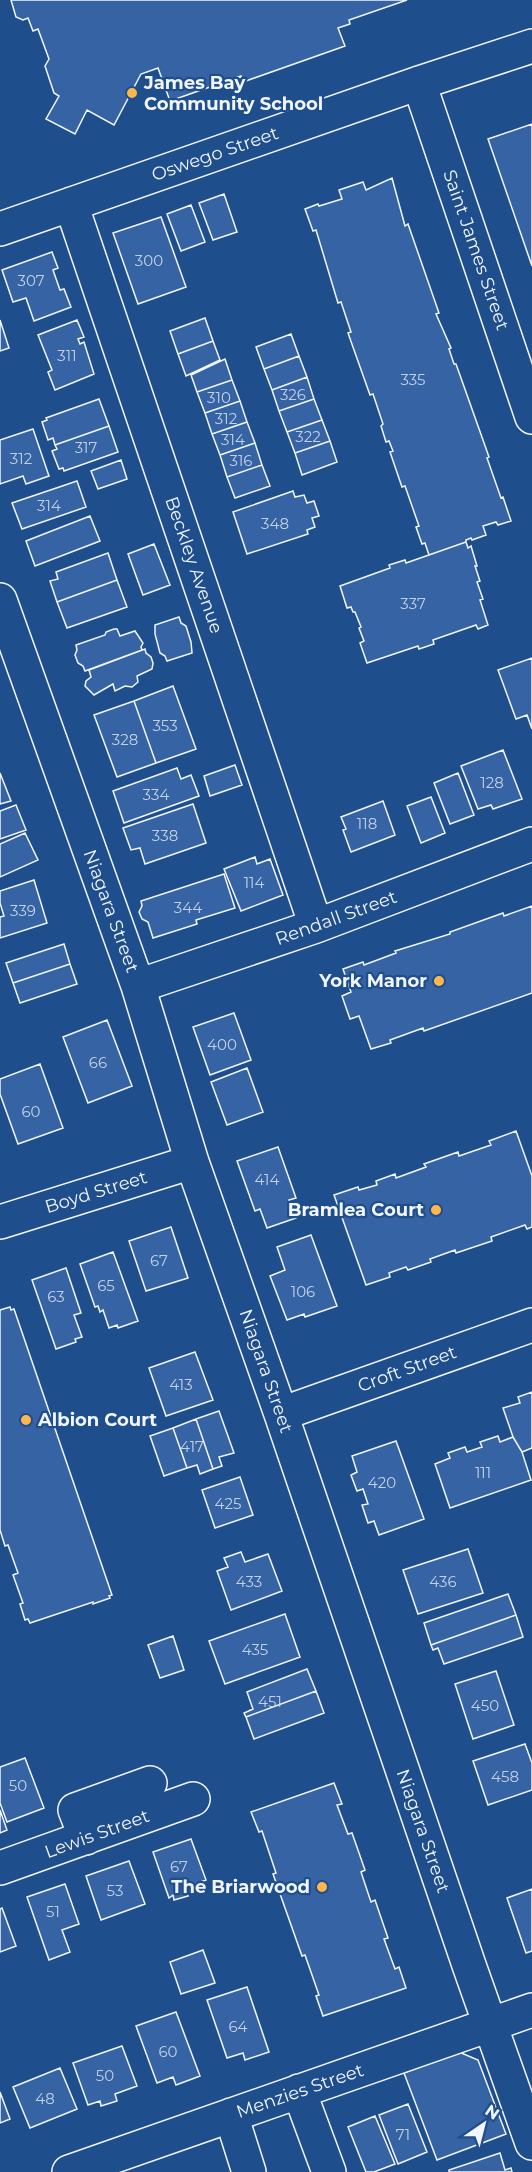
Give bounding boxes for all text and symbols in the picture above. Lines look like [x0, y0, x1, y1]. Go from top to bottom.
place label: James Bay Community School [143, 72, 323, 115]
marker: James Bay Community School [125, 86, 139, 100]
street label: Oswego Street [149, 122, 281, 186]
street label: Saint James Street [438, 167, 514, 333]
house number: 300 [135, 251, 163, 270]
house number: 307 [17, 271, 45, 290]
house number: 311 [57, 346, 77, 365]
house number: 335 [400, 370, 426, 389]
house number: 326 [280, 385, 306, 404]
house number: 310 [207, 388, 231, 407]
house number: 312 [215, 409, 237, 428]
house number: 322 [295, 427, 321, 446]
house number: 314 [221, 430, 245, 449]
house number: 317 [75, 438, 98, 457]
house number: 312 [10, 449, 32, 468]
house number: 316 [229, 451, 253, 470]
street label: Beckley Avenue [160, 494, 228, 636]
house number: 314 [37, 496, 61, 515]
house number: 348 [261, 514, 289, 533]
house number: 337 [400, 594, 426, 613]
house number: 353 [152, 716, 178, 735]
house number: 328 [112, 730, 138, 749]
house number: 128 [480, 773, 504, 792]
house number: 334 [143, 785, 169, 804]
house number: 118 [357, 814, 377, 833]
house number: 338 [152, 826, 178, 845]
street label: Niagara Street [79, 846, 143, 976]
house number: 114 [244, 873, 264, 892]
street label: Rendall Street [272, 886, 400, 950]
house number: 344 [174, 898, 202, 917]
house number: 339 [10, 901, 36, 920]
place label: York Manor [318, 970, 427, 992]
marker: York Manor [432, 974, 446, 988]
house number: 400 [207, 1035, 237, 1054]
house number: 66 [89, 1053, 107, 1072]
house number: 60 [21, 1102, 41, 1121]
street label: Boyd Street [42, 1166, 150, 1218]
house number: 414 [255, 1170, 280, 1189]
place label: Bramlea Court [288, 1199, 424, 1221]
marker: Bramlea Court [429, 1203, 443, 1217]
house number: 67 [150, 1251, 168, 1270]
house number: 65 [97, 1276, 115, 1295]
house number: 106 [291, 1282, 315, 1301]
house number: 63 [47, 1287, 65, 1306]
street label: Niagara Street [235, 1306, 297, 1436]
street label: Croft Street [355, 1341, 459, 1397]
house number: 413 [169, 1375, 193, 1394]
place label: Albion Court [37, 1409, 157, 1431]
marker: Albion Court [19, 1413, 33, 1427]
house number: 417 [180, 1437, 204, 1456]
house number: 111 [475, 1463, 491, 1482]
house number: 420 [368, 1473, 396, 1492]
house number: 425 [215, 1494, 241, 1513]
house number: 433 [236, 1572, 262, 1591]
house number: 436 [429, 1572, 457, 1591]
house number: 435 [242, 1640, 268, 1659]
house number: 451 [258, 1692, 282, 1711]
house number: 450 [471, 1696, 499, 1715]
street label: Niagara Street [392, 1766, 454, 1896]
house number: 458 [491, 1767, 519, 1786]
house number: 50 [9, 1776, 27, 1795]
street label: Lewis Street [42, 1805, 152, 1863]
house number: 67 [170, 1857, 188, 1876]
place label: The Briarwood [171, 1876, 310, 1898]
marker: The Briarwood [315, 1880, 329, 1894]
house number: 53 [107, 1881, 123, 1900]
house number: 51 [46, 1902, 60, 1921]
house number: 64 [228, 2017, 248, 2036]
house number: 60 [158, 2042, 178, 2061]
street label: Menzies Street [234, 2059, 366, 2123]
house number: 50 [96, 2066, 114, 2085]
house number: 48 [35, 2089, 55, 2108]
north arrow [454, 2094, 514, 2154]
text: N [482, 2101, 503, 2124]
house number: 71 [396, 2125, 410, 2144]

